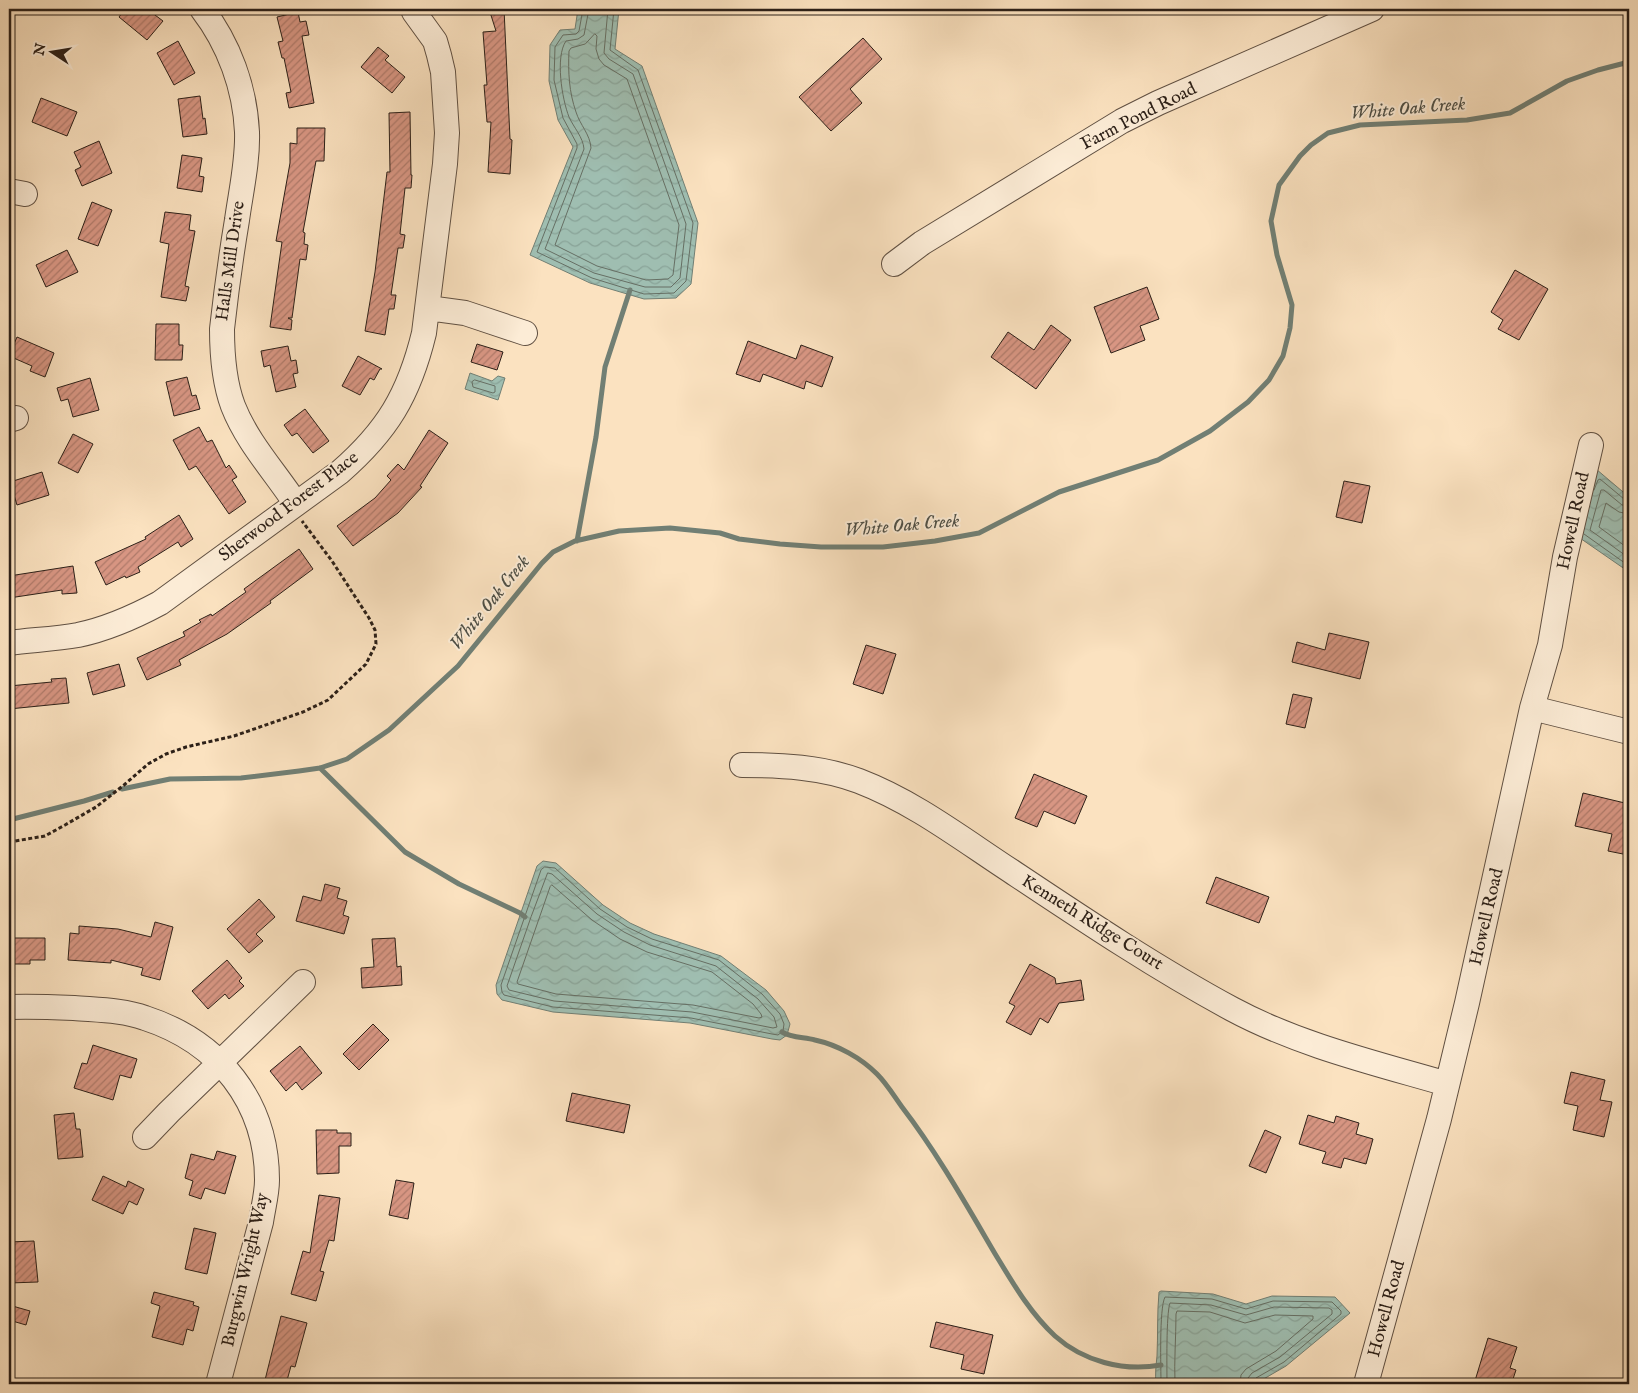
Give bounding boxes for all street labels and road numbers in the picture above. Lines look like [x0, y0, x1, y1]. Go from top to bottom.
street label: Farm Pond Road [1077, 78, 1201, 156]
street label: Halls Mill Drive [211, 200, 251, 322]
street label: Sherwood Forest Place [214, 447, 364, 567]
street label: Howell Road [1552, 470, 1596, 572]
street label: Howell Road [1465, 866, 1509, 968]
street label: Kenneth Ridge Court [1017, 870, 1167, 976]
street label: Burgwin Wright Way [217, 1191, 275, 1349]
street label: Howell Road [1363, 1258, 1411, 1360]

